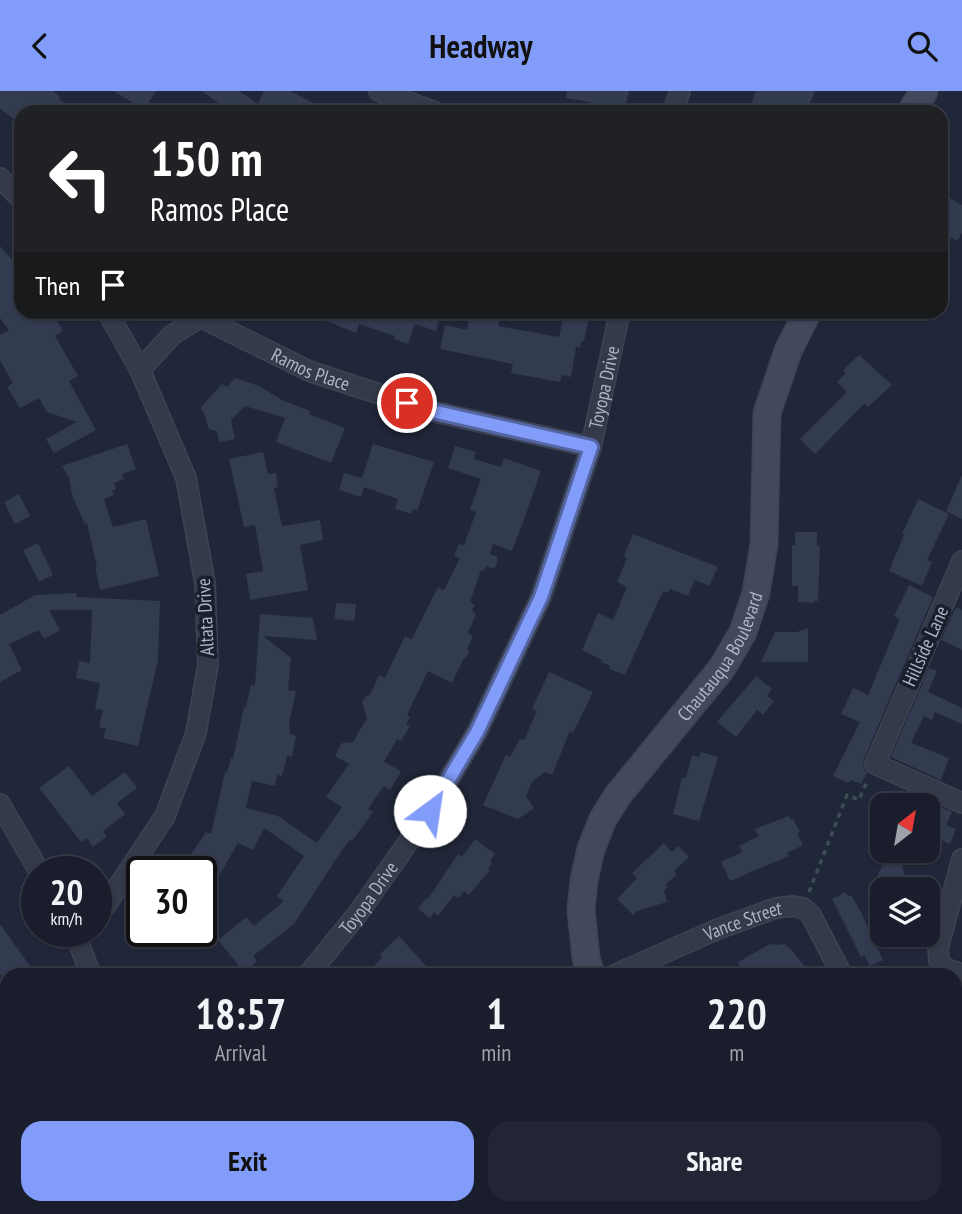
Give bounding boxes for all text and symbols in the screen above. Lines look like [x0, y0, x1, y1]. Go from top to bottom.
text: Headway [429, 25, 533, 67]
icon: back [21, 27, 59, 65]
icon: search [903, 27, 941, 65]
text: 150 m [150, 126, 263, 190]
icon: left [35, 133, 126, 224]
text: Ramos Place [150, 188, 289, 230]
icon: arrive [94, 266, 132, 304]
text: Then [35, 269, 80, 302]
street label: Ramos Place [267, 342, 353, 396]
street label: Toyopa Drive [583, 343, 624, 431]
pin [377, 373, 437, 433]
icon: arrive [388, 384, 426, 422]
street label: Altata Drive [191, 577, 219, 656]
street label: Chautauqua Boulevard [672, 589, 768, 726]
street label: Hillside Lane [897, 602, 953, 690]
position arrow [393, 774, 467, 848]
north arrow [870, 793, 940, 863]
map controls [870, 793, 940, 947]
speed limit sign: 30 [126, 856, 217, 947]
street label: Toyopa Drive [334, 857, 403, 939]
text: 20 [50, 869, 83, 915]
button: layers [870, 877, 940, 947]
street label: Vance Street [699, 895, 784, 946]
text: km/h [51, 907, 82, 930]
text: 18:57 [195, 986, 286, 1041]
text: 1 [486, 986, 506, 1041]
text: 220 [707, 986, 767, 1041]
text: Arrival [215, 1038, 267, 1067]
text: min [481, 1038, 511, 1067]
text: m [729, 1038, 744, 1067]
button: Exit [21, 1121, 474, 1201]
button: Share [488, 1121, 941, 1201]

